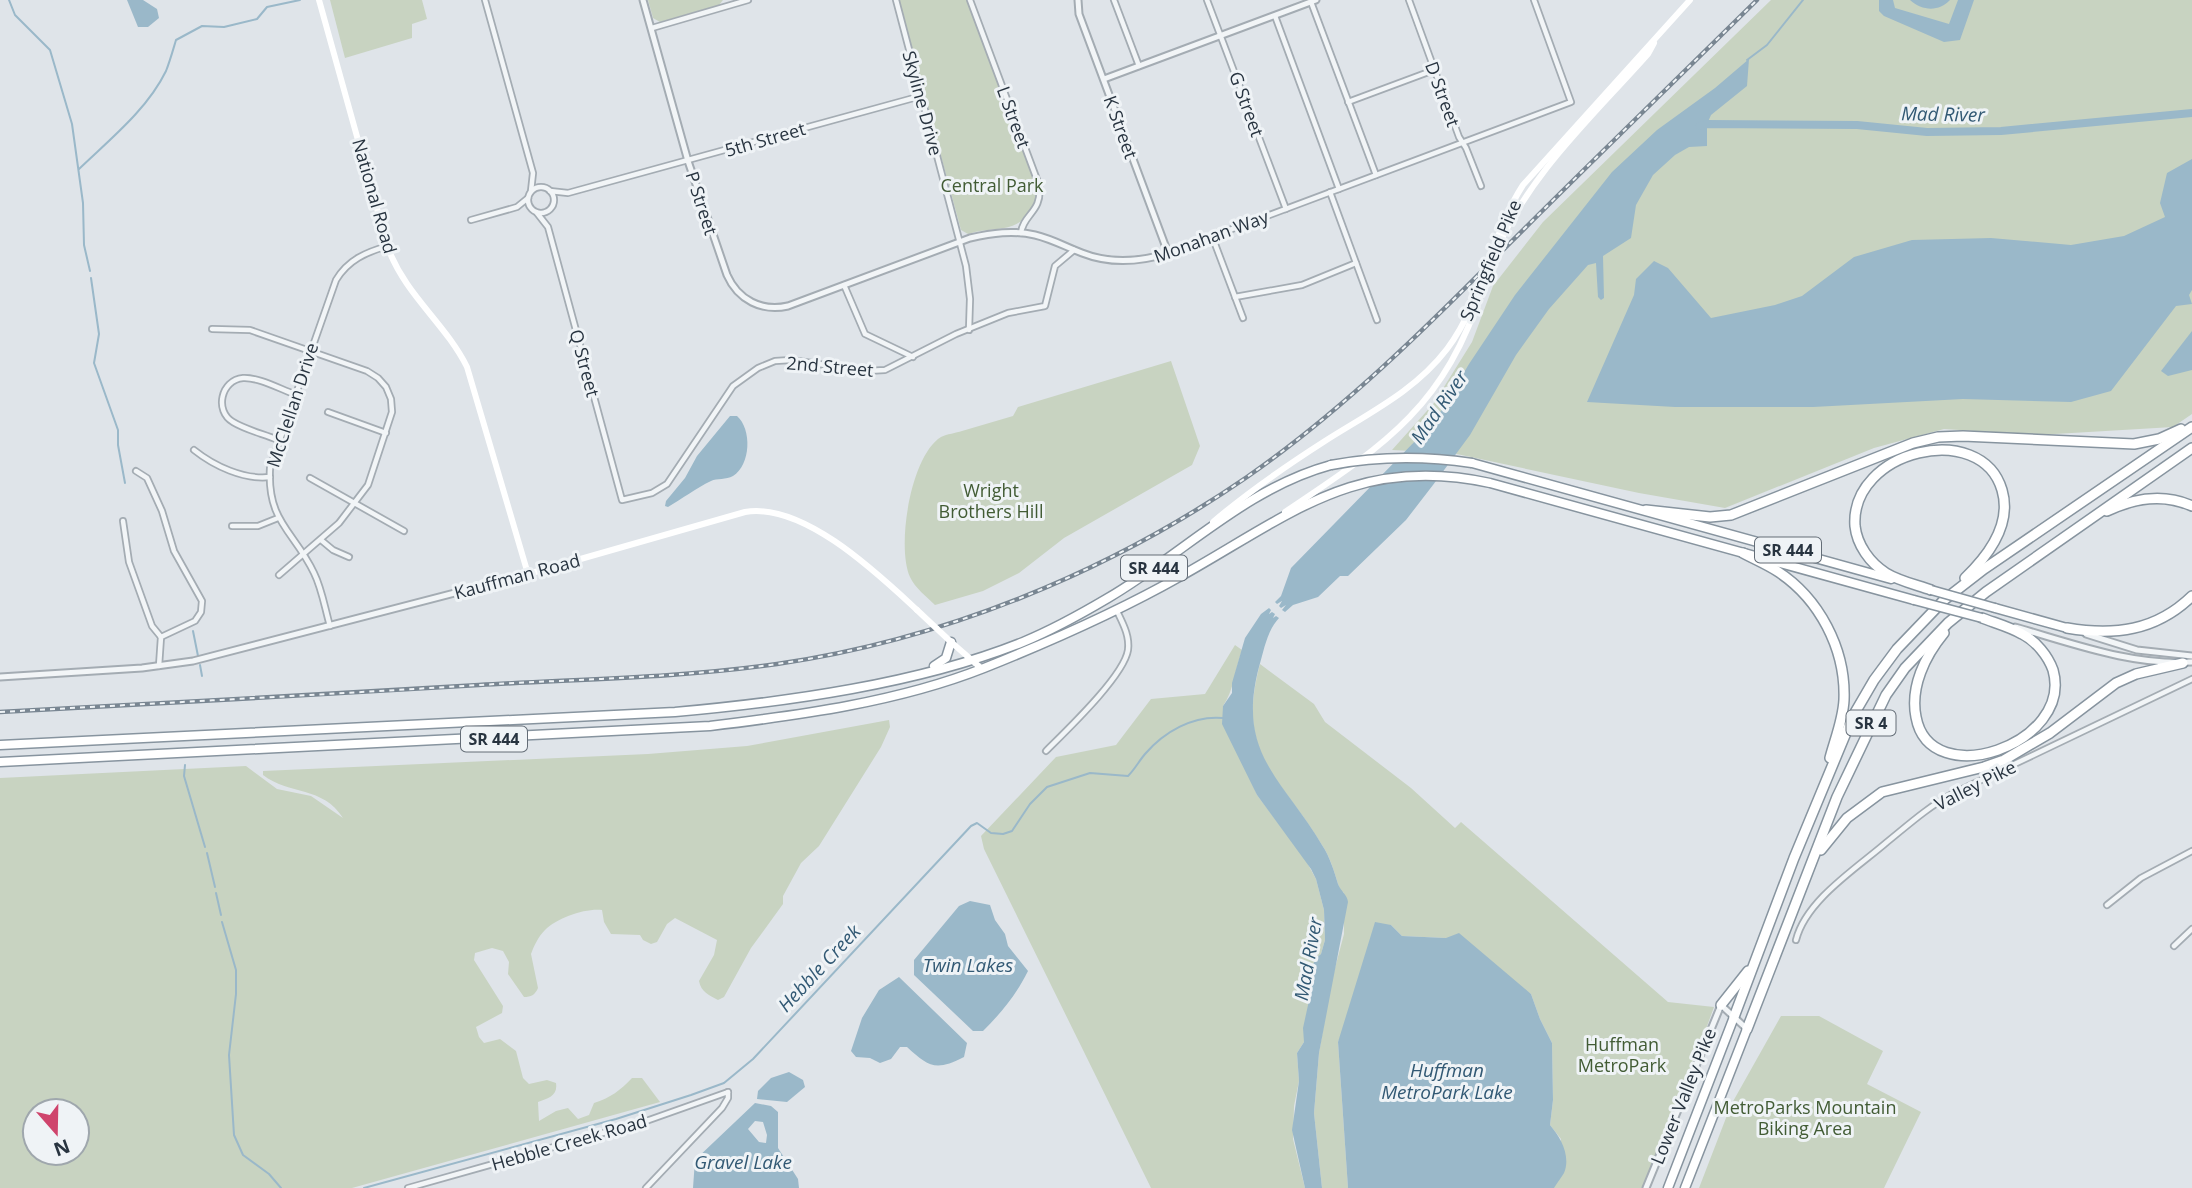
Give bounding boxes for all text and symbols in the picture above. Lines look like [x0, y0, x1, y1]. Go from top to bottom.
street label: Skyline Drive [898, 48, 948, 158]
street label: D Street [1420, 58, 1466, 130]
street label: G Street [1224, 68, 1270, 140]
street label: L Street [992, 83, 1036, 151]
street label: K Street [1098, 92, 1144, 162]
water label: Mad River [1901, 100, 1987, 128]
street label: 5th Street [722, 116, 808, 162]
street label: National Road [347, 136, 403, 256]
street label: P Street [680, 168, 724, 238]
park label: Central Park [940, 173, 1044, 197]
street label: Springfield Pike [1454, 196, 1526, 324]
street label: Monahan Way [1150, 204, 1273, 268]
street label: Q Street [564, 327, 606, 399]
street label: McClellan Drive [261, 340, 323, 470]
street label: 2nd Street [785, 350, 875, 382]
water label: Mad River [1404, 364, 1475, 449]
park label: Wright Brothers Hill [939, 478, 1043, 523]
road number: SR 444 [1755, 538, 1821, 562]
street label: Kauffman Road [451, 548, 583, 604]
road number: SR 444 [1121, 555, 1187, 580]
road number: SR 4 [1846, 710, 1896, 736]
road number: SR 444 [461, 726, 527, 752]
street label: Valley Pike [1930, 754, 2020, 816]
water label: Mad River [1288, 914, 1328, 1003]
water label: Hebble Creek [772, 918, 867, 1017]
water label: Twin Lakes [923, 952, 1013, 978]
street label: Lower Valley Pike [1645, 1024, 1721, 1168]
park label: Huffman MetroPark [1578, 1032, 1667, 1077]
water label: Huffman MetroPark Lake [1381, 1057, 1513, 1105]
park label: MetroParks Mountain Biking Area [1714, 1095, 1896, 1140]
north arrow [21, 1097, 91, 1167]
street label: Hebble Creek Road [488, 1108, 650, 1176]
text: N [50, 1133, 74, 1163]
water label: Gravel Lake [694, 1149, 792, 1175]

